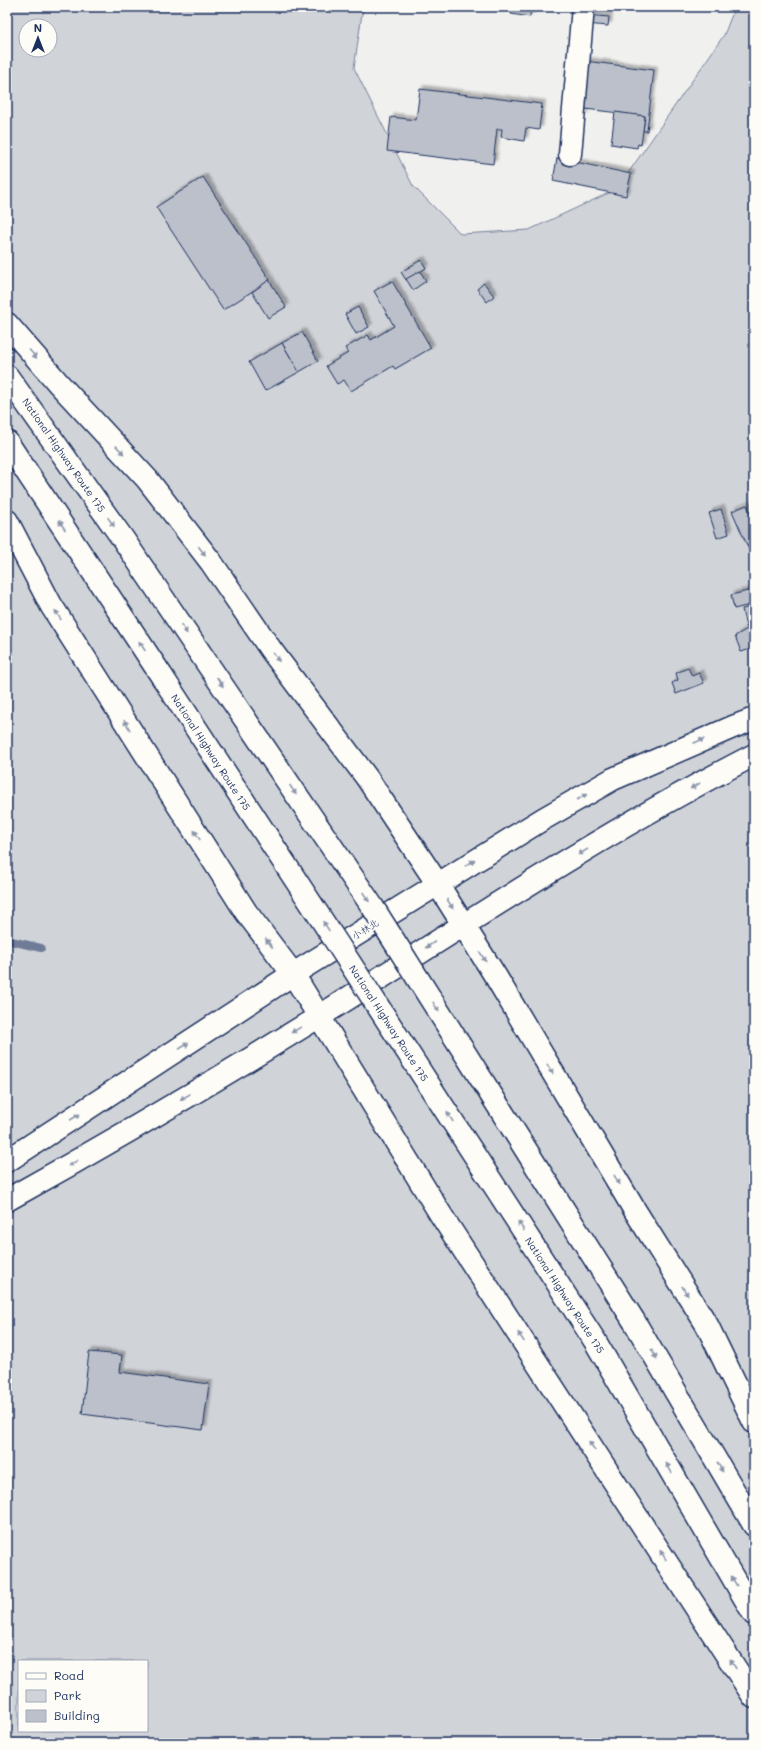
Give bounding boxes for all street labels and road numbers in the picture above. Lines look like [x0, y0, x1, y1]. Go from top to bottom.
street label: National Highway Route 175 [19, 395, 109, 515]
street label: National Highway Route 175 [168, 691, 254, 813]
street label: 小林北 [349, 915, 381, 943]
street label: National Highway Route 175 [346, 962, 432, 1084]
street label: National Highway Route 175 [522, 1234, 608, 1356]

